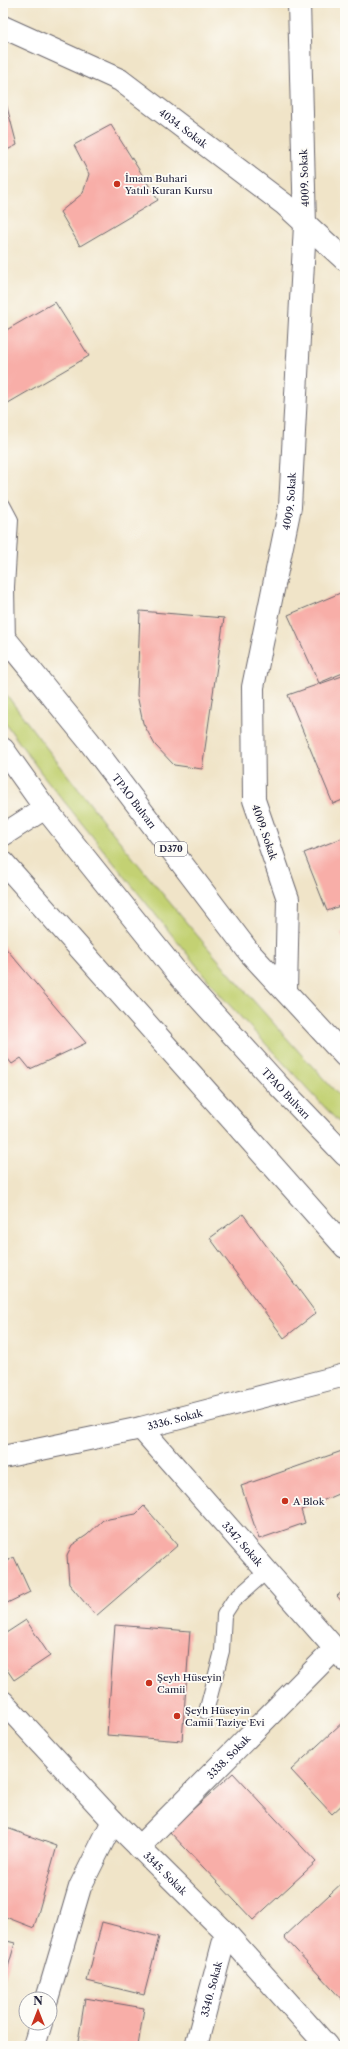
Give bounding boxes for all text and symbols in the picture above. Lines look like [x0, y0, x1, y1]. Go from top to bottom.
street label: 4034. Sokak [156, 106, 211, 152]
street label: 4009. Sokak [297, 148, 312, 207]
place label: İmam Buhari Yatılı Kuran Kursu [124, 172, 213, 197]
marker: İmam Buhari Yatılı Kuran Kursu [112, 179, 122, 189]
street label: 4009. Sokak [279, 471, 299, 531]
street label: TPAO Bulvarı [109, 771, 159, 831]
street label: 4009. Sokak [249, 803, 280, 863]
road number: D370 [155, 842, 187, 856]
street label: TPAO Bulvarı [259, 1065, 313, 1122]
street label: 3336. Sokak [146, 1406, 205, 1433]
place label: A Blok [292, 1495, 326, 1508]
marker: A Blok [280, 1496, 290, 1506]
street label: 3347. Sokak [219, 1519, 266, 1570]
place label: Şeyh Hüseyin Camii [157, 1671, 223, 1696]
marker: Şeyh Hüseyin Camii [144, 1678, 154, 1688]
place label: Şeyh Hüseyin Camii Taziye Evi [185, 1704, 265, 1729]
marker: Şeyh Hüseyin Camii Taziye Evi [172, 1711, 182, 1721]
street label: 3338. Sokak [204, 1732, 254, 1782]
street label: 3345. Sokak [141, 1849, 191, 1899]
street label: 3340. Sokak [198, 1959, 226, 2018]
north arrow [18, 1991, 58, 2031]
text: N [33, 1994, 43, 2008]

